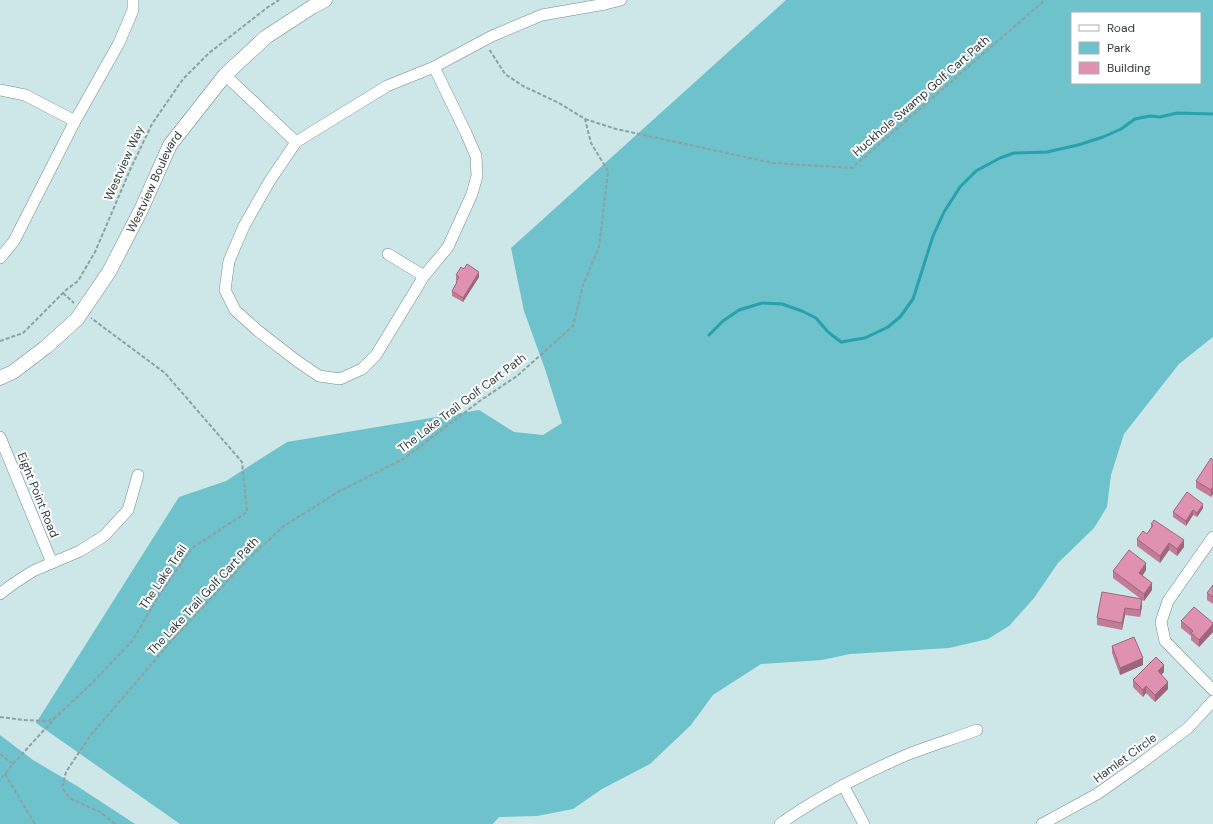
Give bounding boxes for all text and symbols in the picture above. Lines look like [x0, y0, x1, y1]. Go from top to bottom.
legend [1071, 12, 1201, 84]
text: Road [1107, 20, 1135, 36]
street label: Huckhole Swamp Golf Cart Path [849, 32, 993, 160]
text: Park [1107, 40, 1131, 56]
text: Building [1107, 60, 1151, 76]
street label: Westview Way [100, 123, 148, 203]
street label: Westview Boulevard [123, 128, 186, 236]
street label: The Lake Trail Golf Cart Path [395, 350, 529, 456]
street label: Eight Point Road [14, 450, 62, 540]
street label: The Lake Trail Golf Cart Path [144, 533, 262, 659]
street label: The Lake Trail [135, 542, 191, 612]
street label: Hamlet Circle [1090, 729, 1160, 786]

